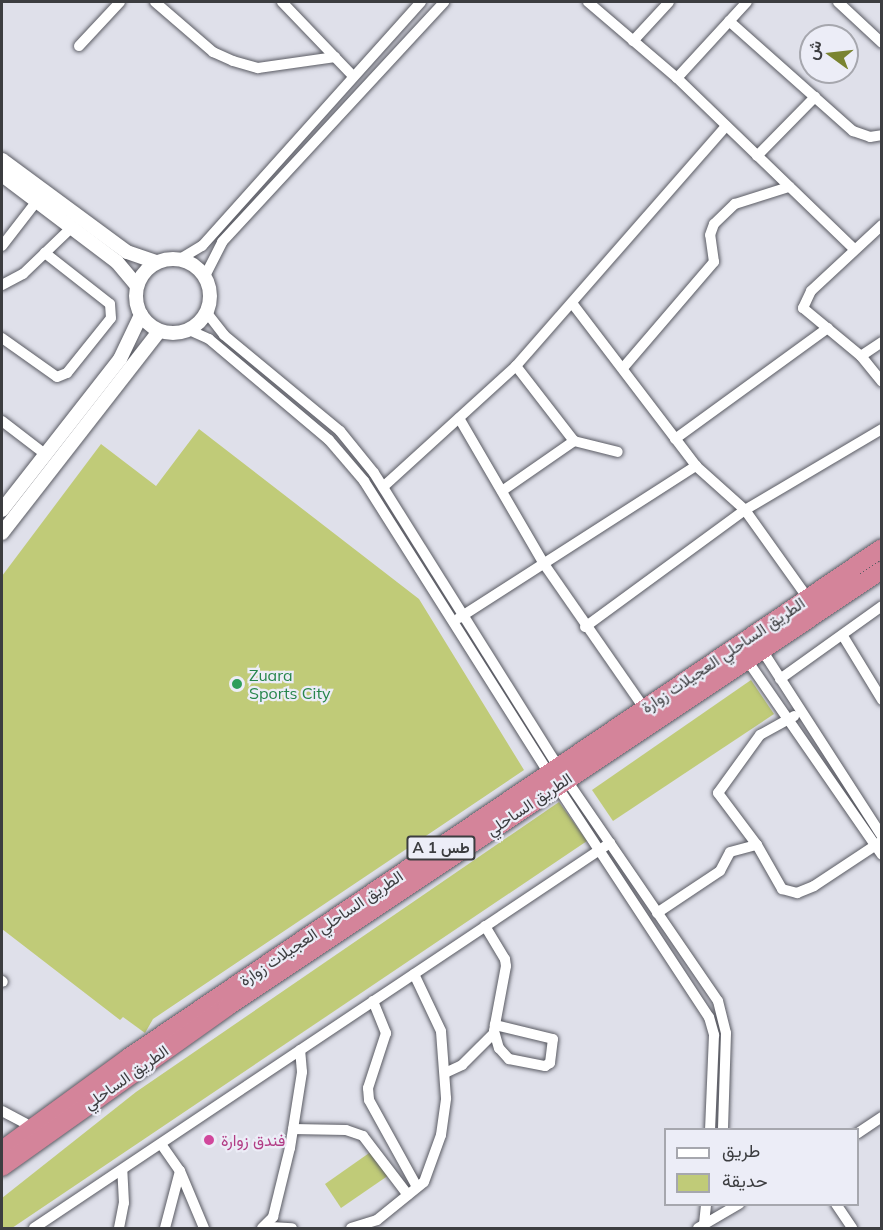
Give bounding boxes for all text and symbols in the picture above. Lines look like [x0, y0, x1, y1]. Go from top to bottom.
north arrow [799, 24, 859, 84]
text: ش [801, 38, 826, 62]
street label: الطريق الساحلي العجيلات زوارة [638, 593, 808, 717]
place label: Zuara Sports City [249, 665, 331, 703]
marker: Zuara Sports City [230, 677, 244, 691]
street label: الطريق الساحلي [483, 768, 575, 840]
road number: A 1 طس [405, 836, 477, 860]
street label: الطريق الساحلي العجيلات زوارة [236, 866, 406, 990]
street label: الطريق الساحلي [80, 1041, 172, 1113]
legend [664, 1128, 859, 1206]
place label: فندق زوارة [221, 1130, 285, 1150]
marker: فندق زوارة [202, 1133, 216, 1147]
text: طريق [722, 1139, 760, 1162]
text: حديقة [722, 1169, 768, 1192]

